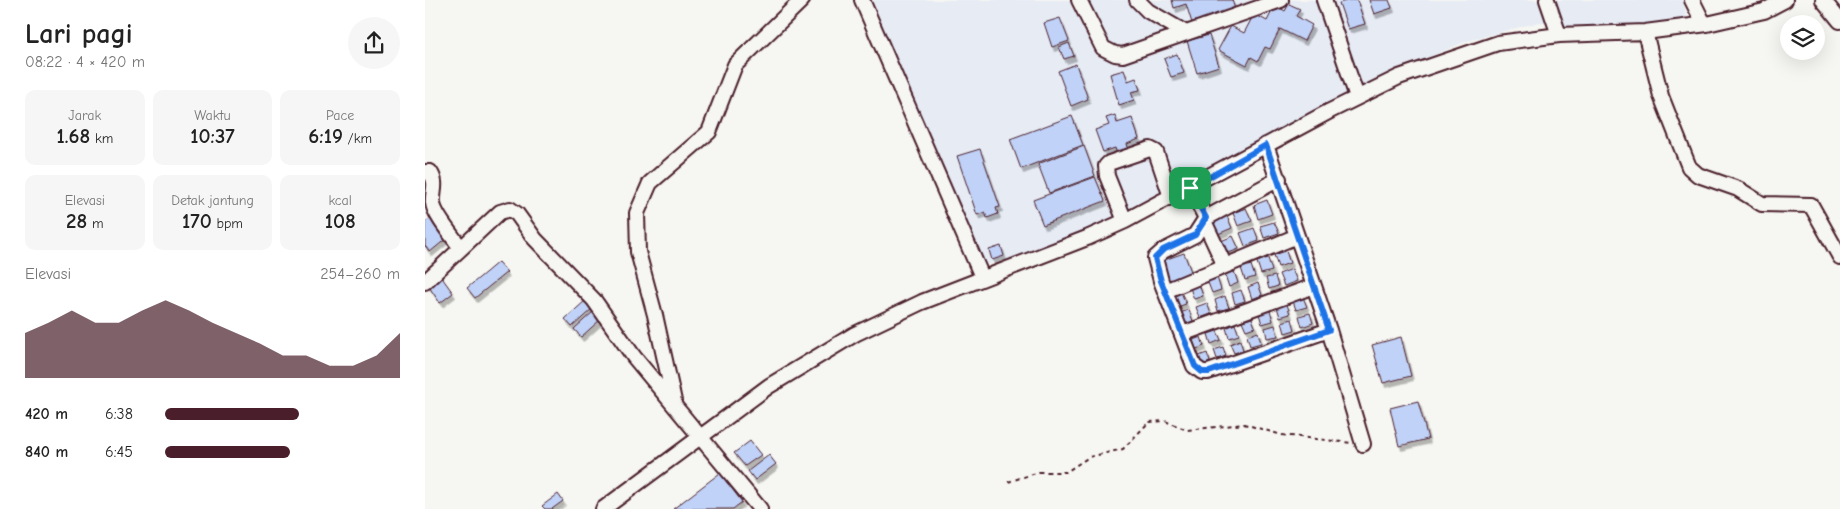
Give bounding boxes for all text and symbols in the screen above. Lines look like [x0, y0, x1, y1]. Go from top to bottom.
map controls [1780, 15, 1825, 60]
button: layers [1780, 15, 1825, 60]
button: share [348, 17, 400, 69]
text: Lari pagi [25, 18, 133, 50]
text: 08:22 · 4 × 420 m [25, 53, 145, 71]
text: Jarak [68, 107, 101, 124]
text: Waktu [194, 107, 231, 124]
text: Pace [326, 107, 354, 124]
text: 1.68 [56, 124, 90, 148]
text: 10:37 [190, 124, 235, 148]
text: 6:19 [308, 124, 343, 148]
text: km [90, 130, 113, 147]
text: /km [343, 130, 372, 147]
pin [1169, 167, 1211, 209]
icon: arrive [1176, 174, 1204, 202]
text: Elevasi [65, 192, 105, 209]
text: Detak jantung [171, 192, 254, 209]
text: kcal [328, 192, 352, 209]
text: 28 [66, 209, 87, 233]
text: 170 [182, 209, 212, 233]
text: 108 [325, 209, 356, 233]
text: m [87, 215, 104, 232]
text: bpm [212, 215, 243, 232]
text: Elevasi [25, 265, 71, 283]
text: 254–260 m [320, 265, 400, 283]
text: 420 m [25, 405, 68, 423]
text: 6:38 [105, 405, 133, 423]
text: 840 m [25, 443, 68, 461]
text: 6:45 [105, 443, 133, 461]

